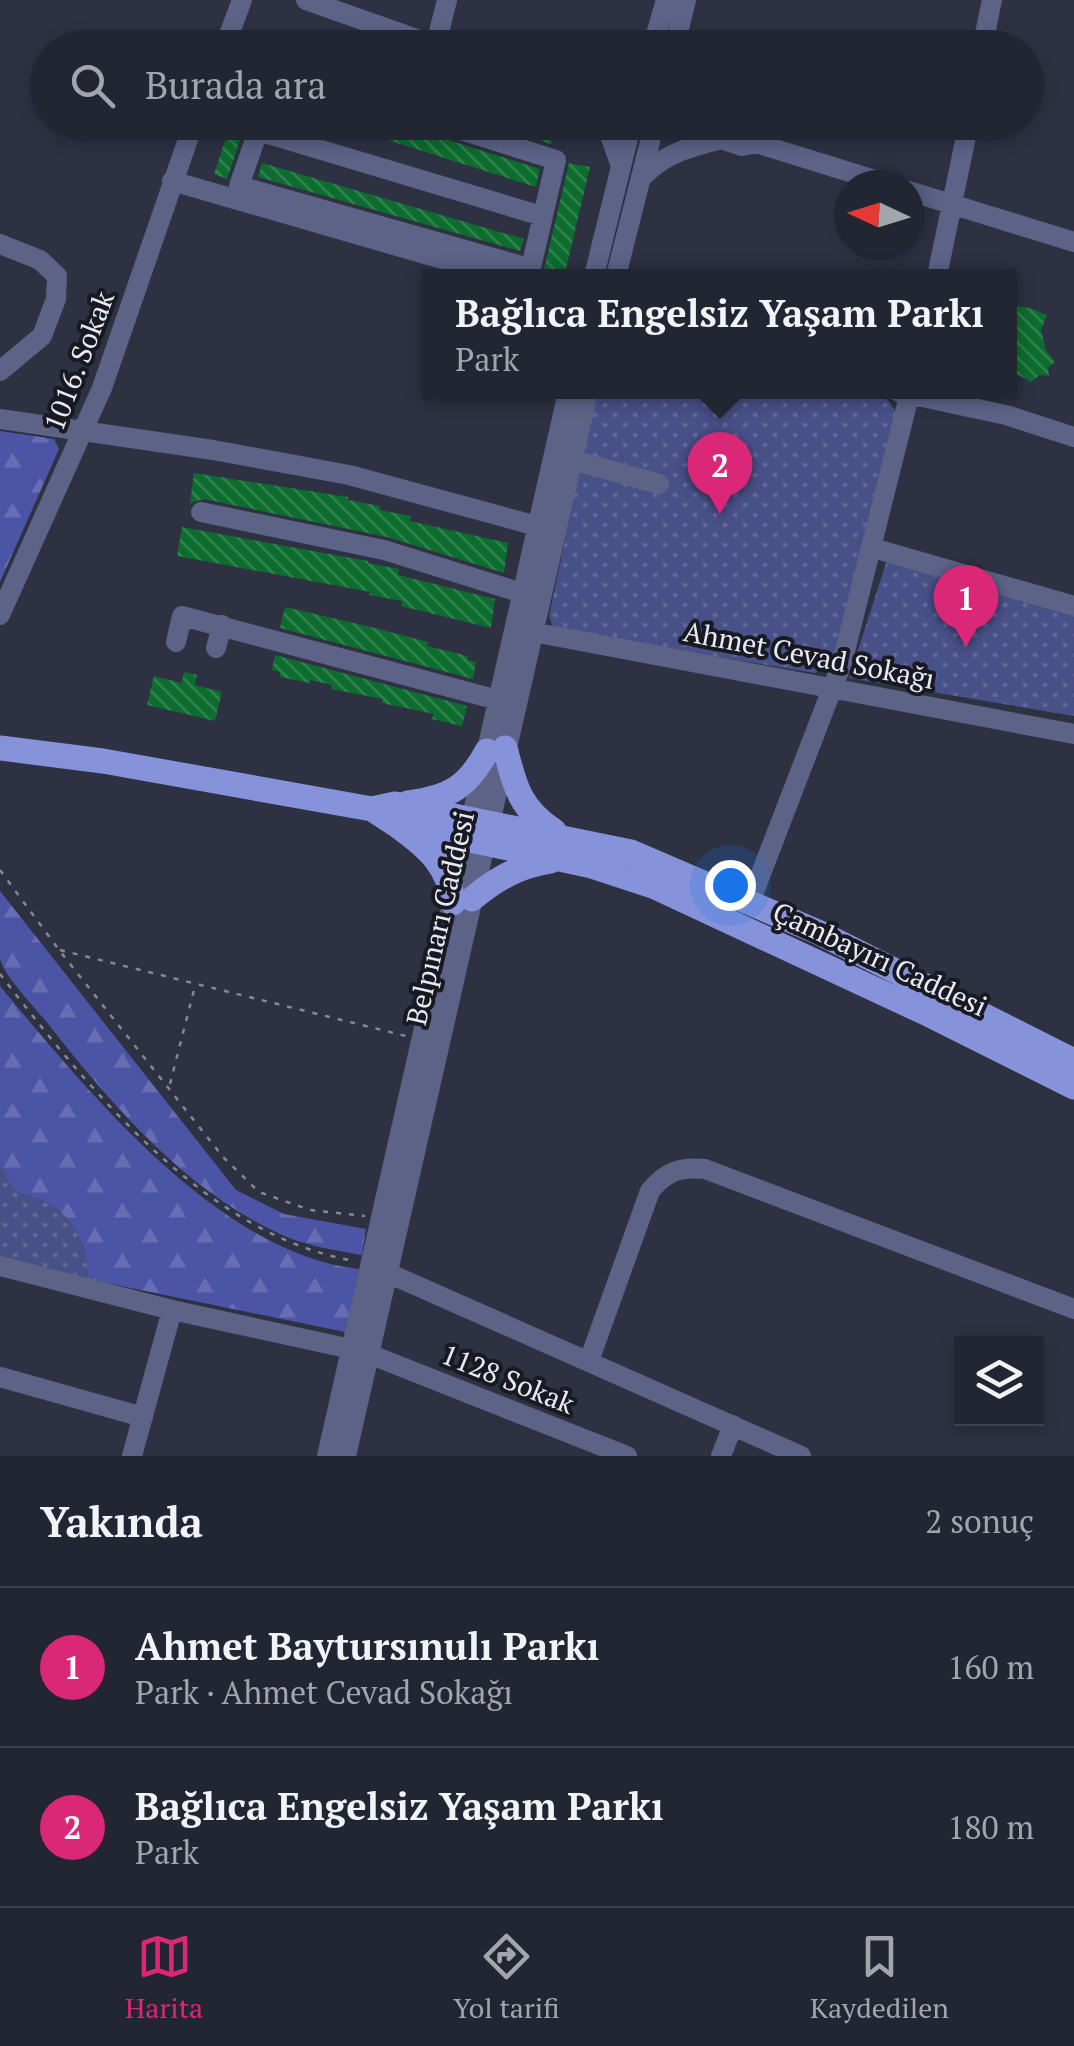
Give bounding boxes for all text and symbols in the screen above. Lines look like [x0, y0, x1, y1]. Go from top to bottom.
search box [30, 30, 1044, 140]
icon: search [65, 58, 120, 113]
text: Burada ara [145, 60, 326, 110]
north arrow [834, 170, 924, 260]
popup [422, 269, 1017, 399]
street label: 1016. Sokak [35, 285, 122, 436]
text: Bağlıca Engelsiz Yaşam Parkı [455, 288, 984, 338]
text: Park [455, 338, 519, 380]
pin: 2 [688, 432, 752, 514]
pin: 1 [934, 564, 998, 647]
street label: Ahmet Cevad Sokağı [680, 612, 938, 697]
street label: Belpınarı Caddesi [397, 807, 482, 1029]
your location [705, 860, 756, 911]
street label: Çambayırı Caddesi [767, 893, 993, 1024]
street label: 1128 Sokak [436, 1335, 581, 1422]
map controls [954, 1336, 1044, 1426]
button: layers [954, 1336, 1044, 1426]
text: Yakında [40, 1493, 203, 1549]
text: 2 sonuç [925, 1500, 1034, 1542]
text: Ahmet Baytursınulı Parkı [135, 1621, 599, 1671]
text: 1 [63, 1646, 82, 1688]
text: 160 m [947, 1646, 1034, 1688]
text: Park · Ahmet Cevad Sokağı [135, 1671, 513, 1713]
text: Bağlıca Engelsiz Yaşam Parkı [135, 1781, 664, 1831]
text: 2 [63, 1806, 82, 1848]
text: 180 m [947, 1806, 1034, 1848]
text: Park [135, 1831, 199, 1873]
tab: Harita [125, 1929, 203, 2026]
tab: Yol tarifi [453, 1929, 560, 2026]
tab: Kaydedilen [810, 1929, 949, 2026]

